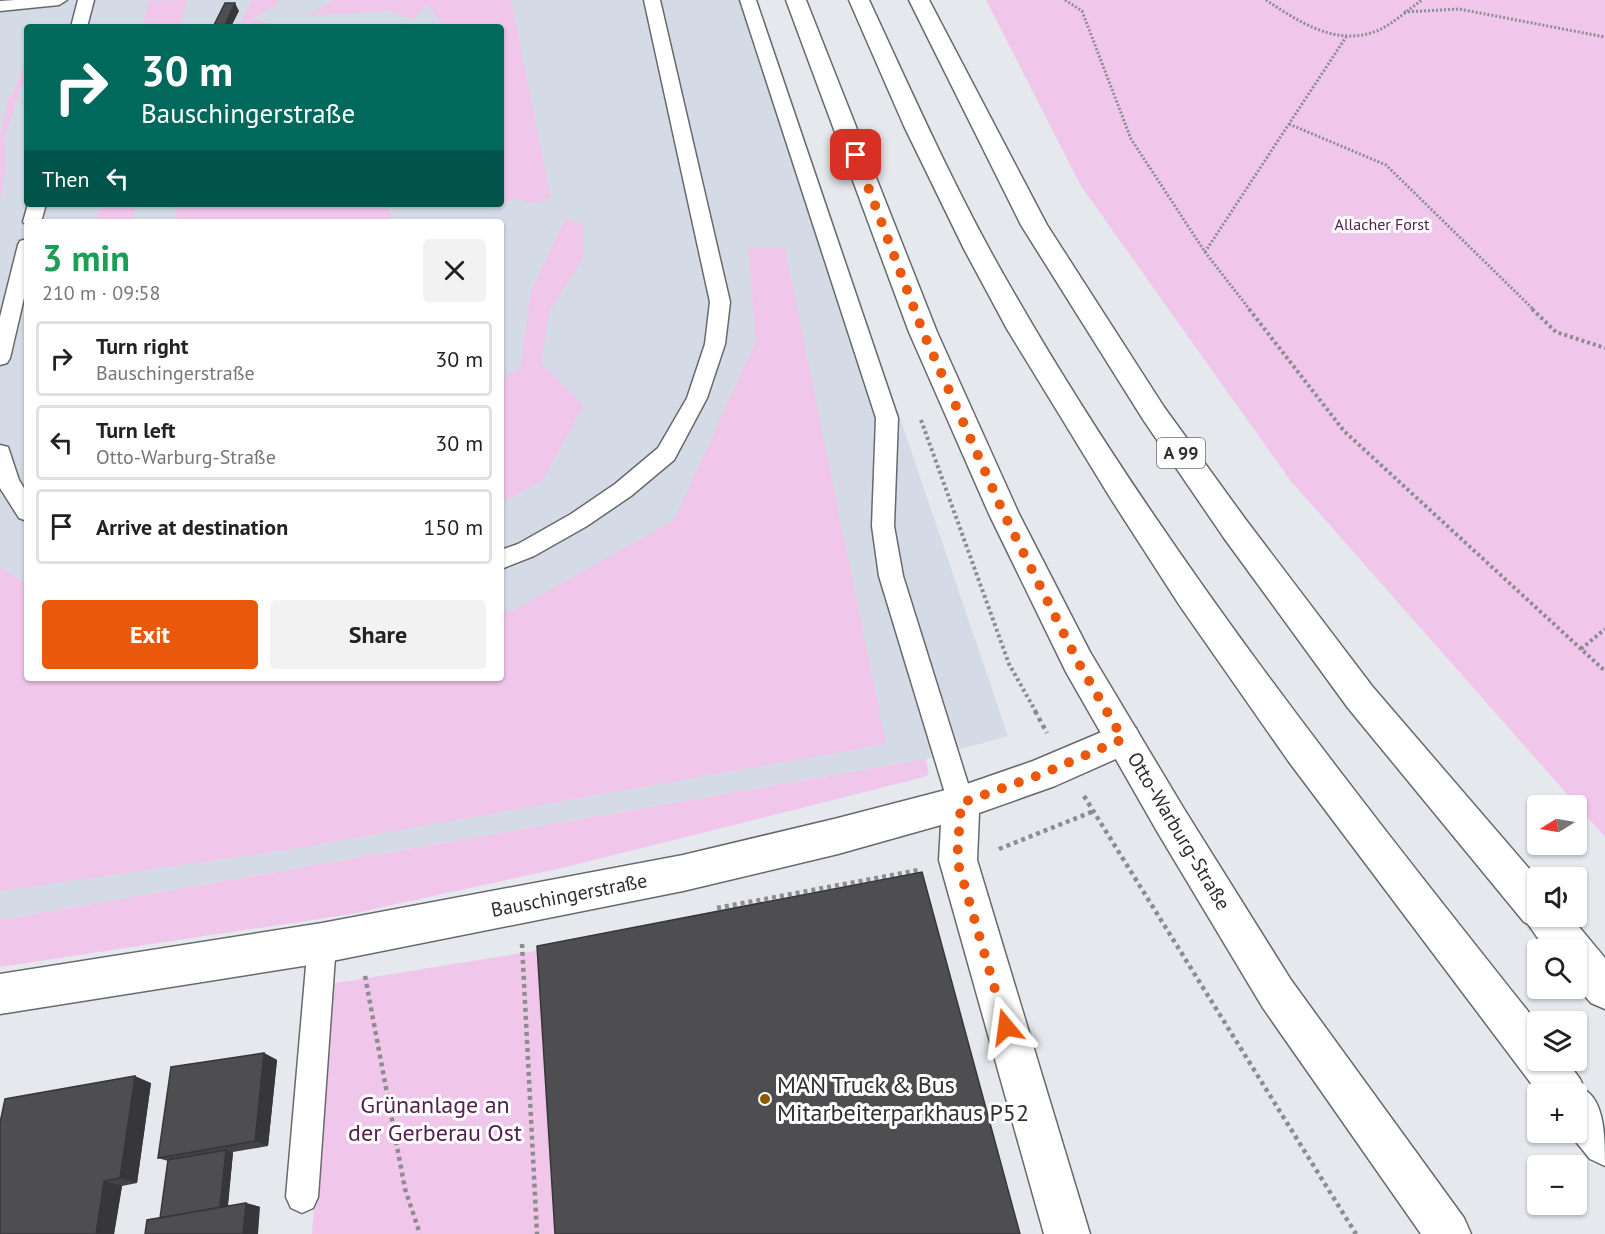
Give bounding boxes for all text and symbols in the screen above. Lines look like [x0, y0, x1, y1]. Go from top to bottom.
text: 30 m [141, 43, 233, 98]
icon: right [42, 48, 120, 126]
text: Bauschingerstraße [141, 96, 355, 130]
pin [830, 129, 881, 180]
icon: arrive [839, 138, 872, 171]
icon: left [101, 162, 134, 195]
text: Then [42, 165, 89, 193]
park label: Allacher Forst [1335, 214, 1430, 234]
text: 3 min [42, 234, 130, 281]
button: close [423, 239, 486, 302]
text: 210 m · 09:58 [42, 280, 160, 306]
text: Turn right [96, 332, 188, 360]
icon: right [45, 342, 78, 375]
text: 30 m [435, 345, 483, 373]
text: Bauschingerstraße [96, 360, 255, 386]
text: Turn left [96, 416, 176, 444]
icon: left [45, 426, 78, 459]
text: 30 m [435, 429, 483, 457]
road number: A 99 [1157, 438, 1205, 468]
text: Otto-Warburg-Straße [96, 444, 276, 470]
icon: arrive [45, 510, 78, 543]
text: Arrive at destination [96, 513, 288, 541]
text: 150 m [423, 513, 483, 541]
button: Exit [42, 600, 258, 669]
button: Share [270, 600, 486, 669]
street label: Otto-Warburg-Straße [1122, 747, 1236, 915]
north arrow [1527, 795, 1587, 855]
map controls [1527, 795, 1587, 1215]
street label: Bauschingerstraße [489, 867, 649, 923]
button: sound [1527, 867, 1587, 927]
button: search [1527, 939, 1587, 999]
position arrow [974, 995, 1038, 1059]
button: layers [1527, 1011, 1587, 1071]
place label: MAN Truck & Bus Mitarbeiterparkhaus P52 [777, 1069, 1029, 1128]
button: + [1527, 1083, 1587, 1143]
park label: Grünanlage an der Gerberau Ost [348, 1089, 522, 1148]
marker: MAN Truck & Bus Mitarbeiterparkhaus P52 [758, 1092, 772, 1106]
button: − [1527, 1155, 1587, 1215]

